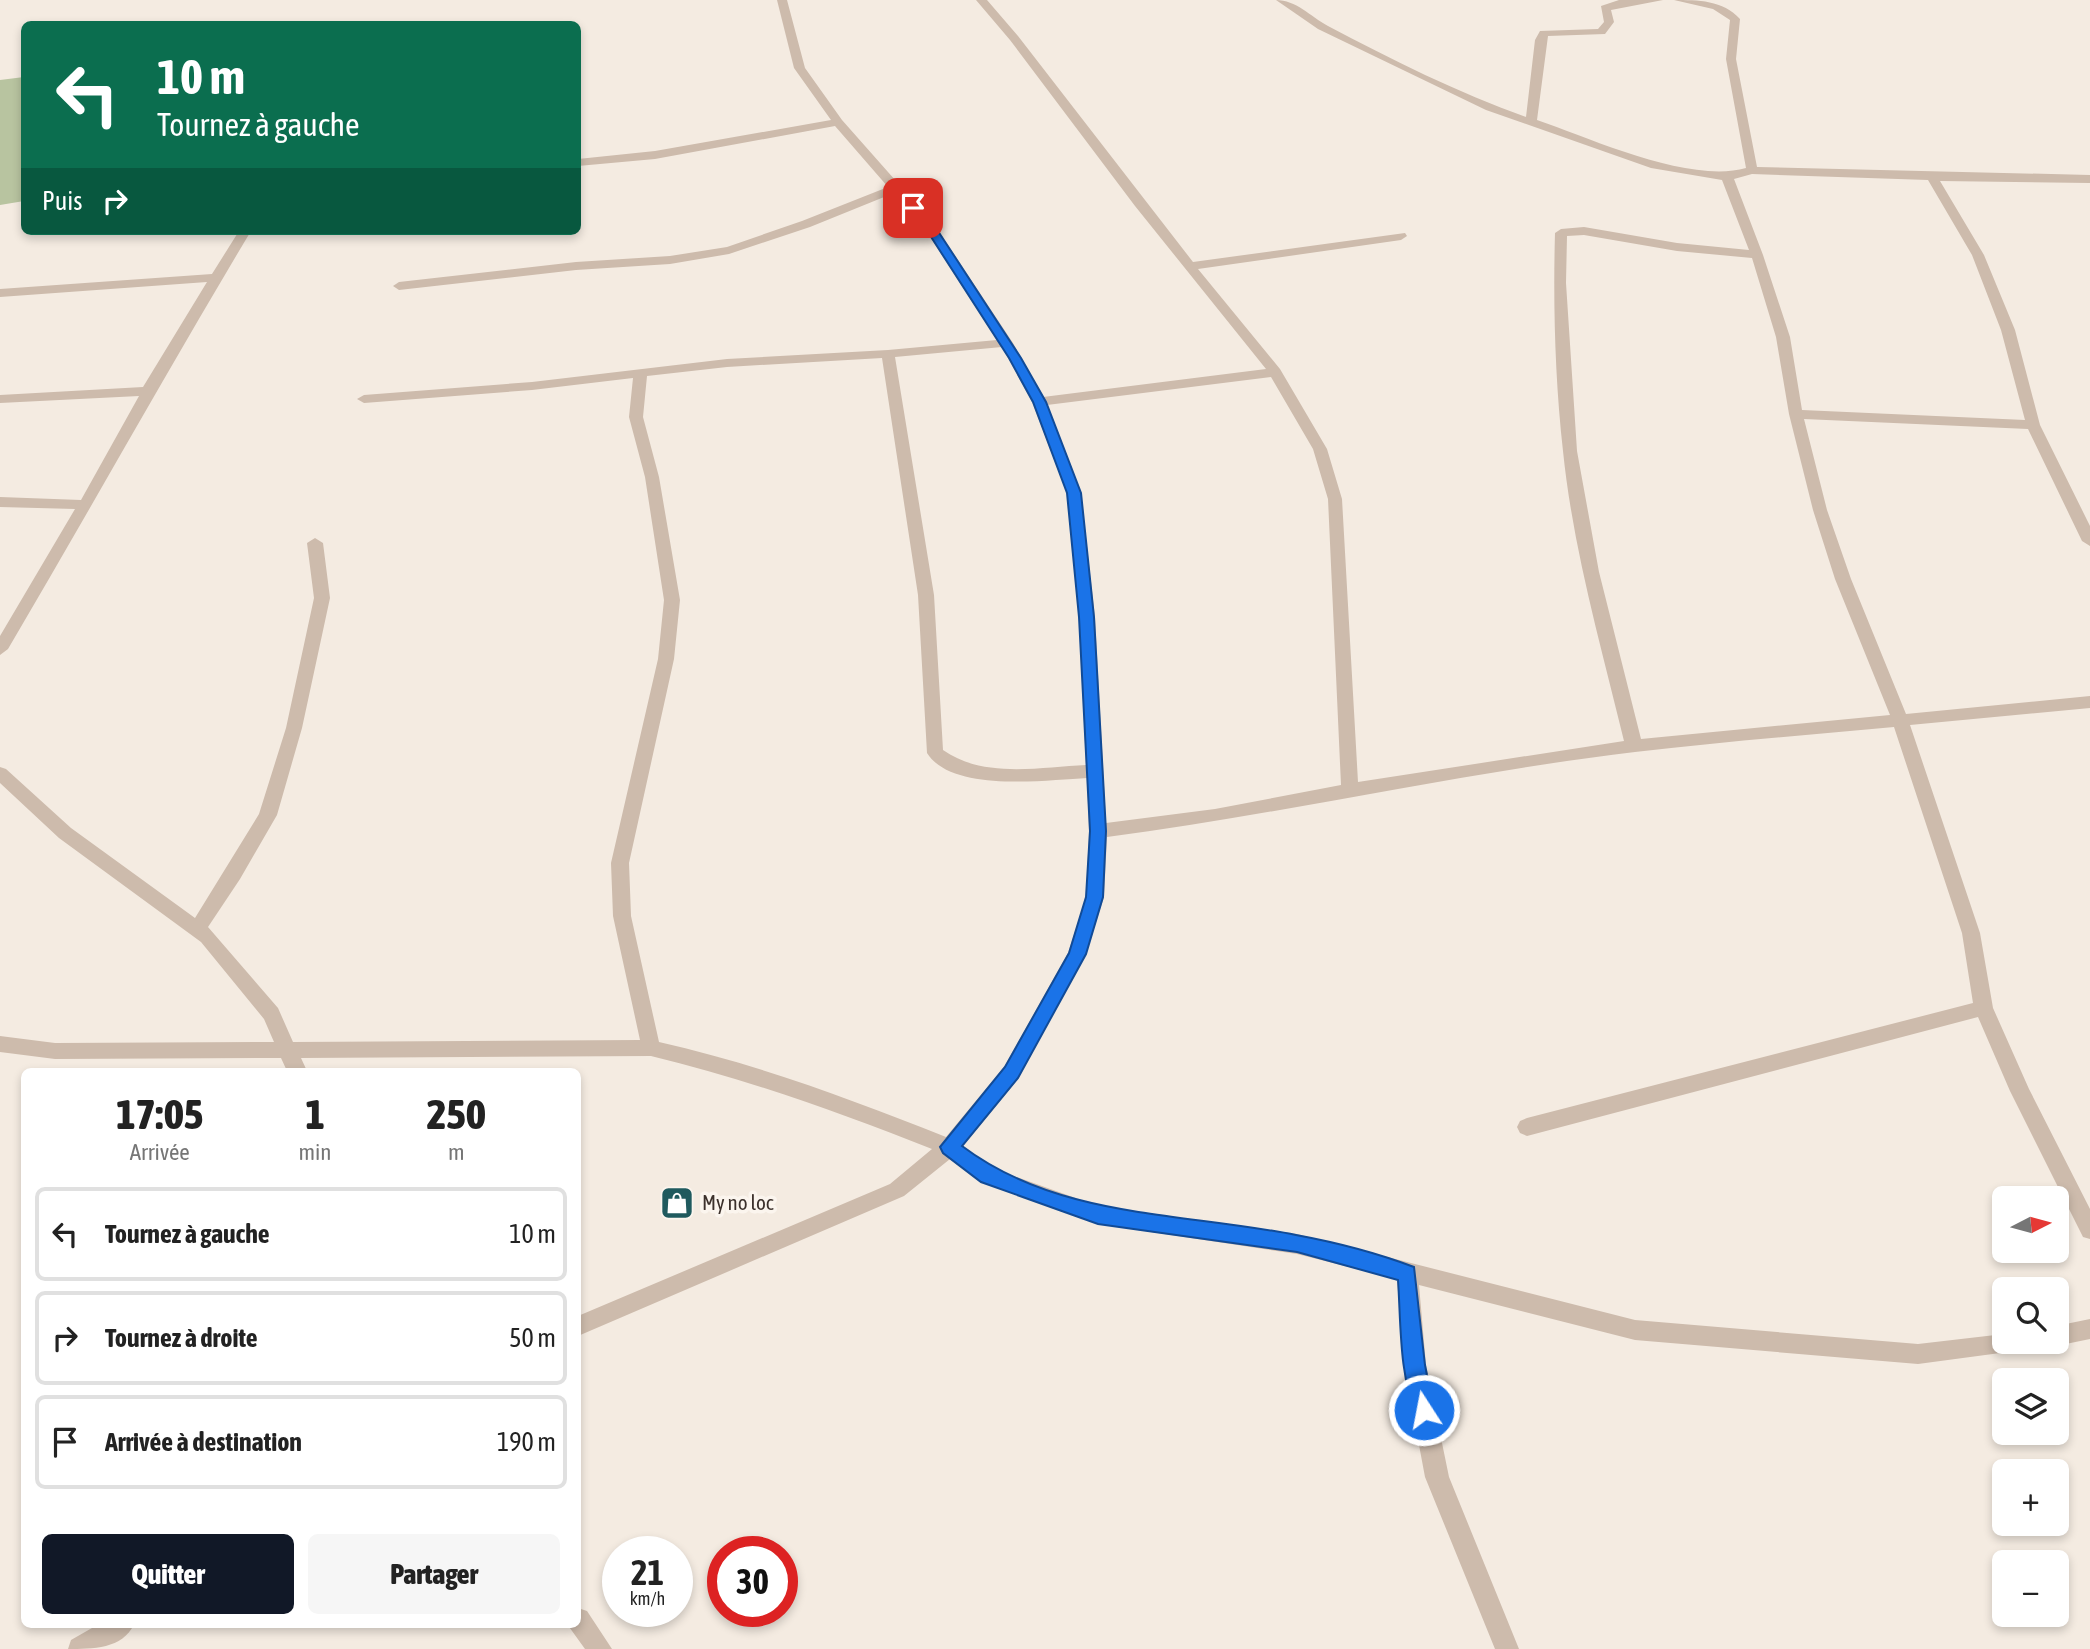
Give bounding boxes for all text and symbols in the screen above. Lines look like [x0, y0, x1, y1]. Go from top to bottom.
text: 10 m [157, 48, 245, 104]
icon: left [42, 49, 133, 140]
text: Tournez à gauche [157, 106, 360, 143]
pin [883, 178, 943, 238]
icon: right [96, 182, 134, 220]
text: Puis [42, 186, 82, 216]
icon: arrive [894, 189, 932, 227]
text: 17:05 [116, 1090, 203, 1138]
text: 1 [305, 1090, 325, 1138]
text: 250 [427, 1090, 486, 1138]
text: Arrivée [130, 1139, 190, 1165]
text: min [299, 1139, 332, 1165]
text: m [448, 1139, 465, 1165]
shop icon: My no loc [658, 1184, 696, 1222]
north arrow [1992, 1186, 2068, 1264]
map controls [1992, 1186, 2069, 1627]
place label: My no loc [702, 1190, 774, 1214]
icon: left [46, 1215, 84, 1253]
text: Tournez à gauche [105, 1219, 270, 1249]
text: 10 m [509, 1219, 556, 1249]
button: search [1992, 1277, 2069, 1354]
icon: right [46, 1319, 84, 1357]
text: Tournez à droite [105, 1323, 258, 1353]
text: 50 m [509, 1323, 556, 1353]
button: layers [1992, 1368, 2069, 1445]
position arrow [1387, 1373, 1461, 1447]
icon: arrive [46, 1423, 84, 1461]
text: Arrivée à destination [105, 1427, 302, 1457]
text: 190 m [497, 1427, 556, 1457]
button: + [1992, 1459, 2069, 1536]
button: Quitter [42, 1534, 294, 1614]
button: Partager [308, 1534, 560, 1614]
speed limit sign: 30 [707, 1536, 798, 1627]
button: − [1992, 1550, 2069, 1627]
text: 21 [631, 1552, 664, 1592]
text: km/h [630, 1588, 665, 1609]

